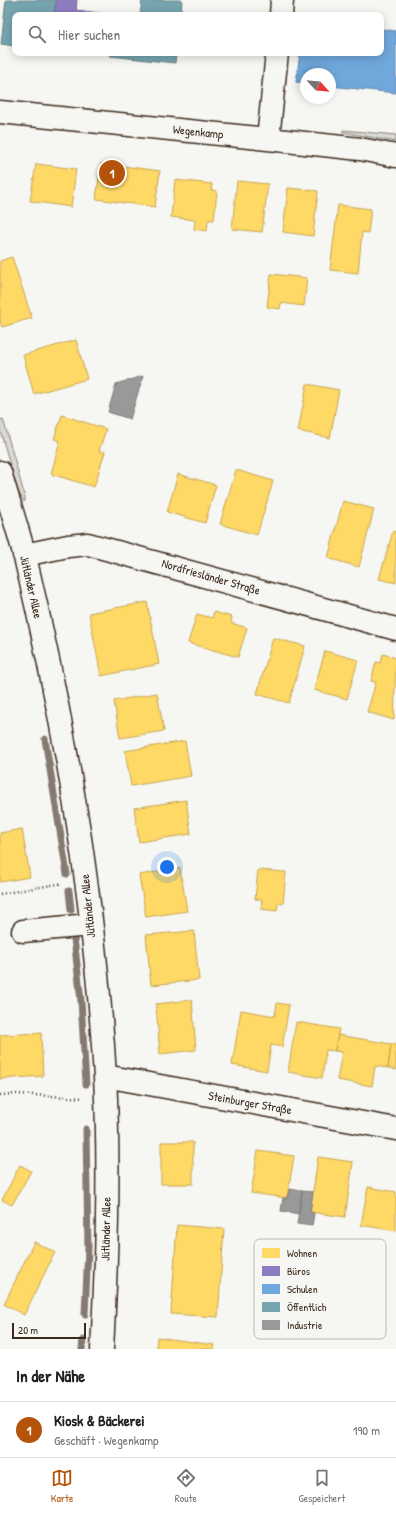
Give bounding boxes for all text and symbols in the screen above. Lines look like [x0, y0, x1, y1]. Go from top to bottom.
search box [12, 12, 384, 56]
icon: search [26, 23, 48, 45]
text: Hier suchen [58, 24, 120, 45]
north arrow [300, 68, 336, 104]
street label: Wegenkamp [172, 120, 224, 143]
pin: 1 [99, 158, 125, 188]
street label: Jütländer Allee [16, 554, 47, 620]
street label: Nordfriesländer Straße [160, 554, 263, 599]
your location [157, 857, 177, 877]
street label: Jütländer Allee [76, 873, 99, 939]
street label: Steinburger Straße [207, 1087, 293, 1118]
street label: Jütländer Allee [96, 1197, 115, 1261]
legend [254, 1239, 386, 1339]
text: Wohnen [287, 1246, 317, 1260]
text: Büros [287, 1264, 310, 1278]
text: Schulen [287, 1282, 318, 1296]
text: Öffentlich [287, 1300, 327, 1314]
text: Industrie [287, 1318, 323, 1332]
scale bar [12, 1321, 86, 1340]
text: 20 m [18, 1323, 38, 1337]
text: In der Nähe [16, 1364, 85, 1387]
text: Kiosk & Bäckerei [54, 1410, 145, 1431]
text: 1 [27, 1421, 31, 1439]
text: 190 m [353, 1421, 380, 1439]
text: Geschäft · Wegenkamp [54, 1431, 159, 1449]
tab: Karte [51, 1467, 73, 1505]
tab: Route [175, 1467, 197, 1505]
tab: Gespeichert [298, 1467, 345, 1505]

